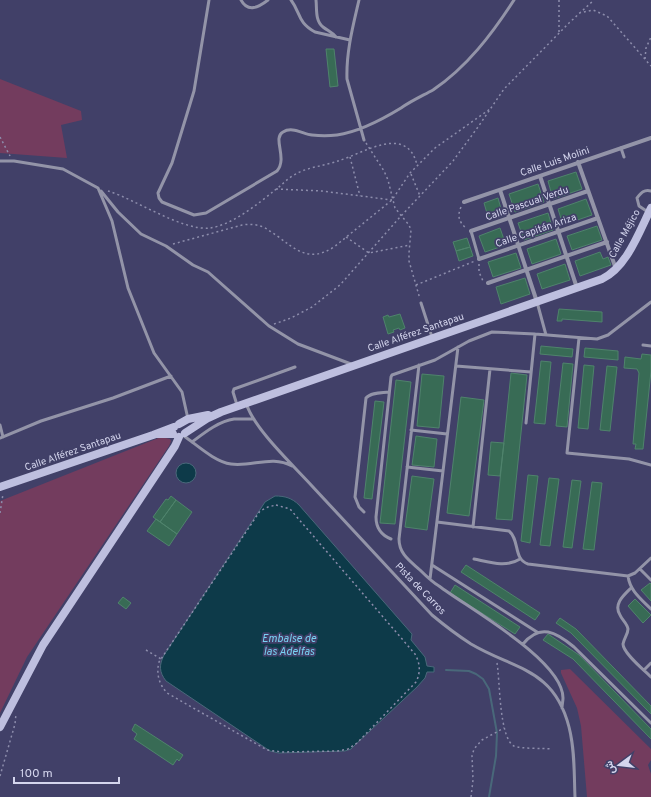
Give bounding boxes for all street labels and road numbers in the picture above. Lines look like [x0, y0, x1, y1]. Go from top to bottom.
street label: Calle Luis Molini [519, 144, 591, 180]
street label: Calle Pascual Verdu [484, 184, 570, 224]
street label: Calle Méjico [606, 207, 644, 261]
street label: Calle Capitán Ariza [494, 211, 578, 251]
street label: Calle Alférez Santapau [366, 310, 466, 356]
street label: Calle Alférez Santapau [23, 429, 123, 475]
street label: Pista de Carros [392, 560, 448, 618]

